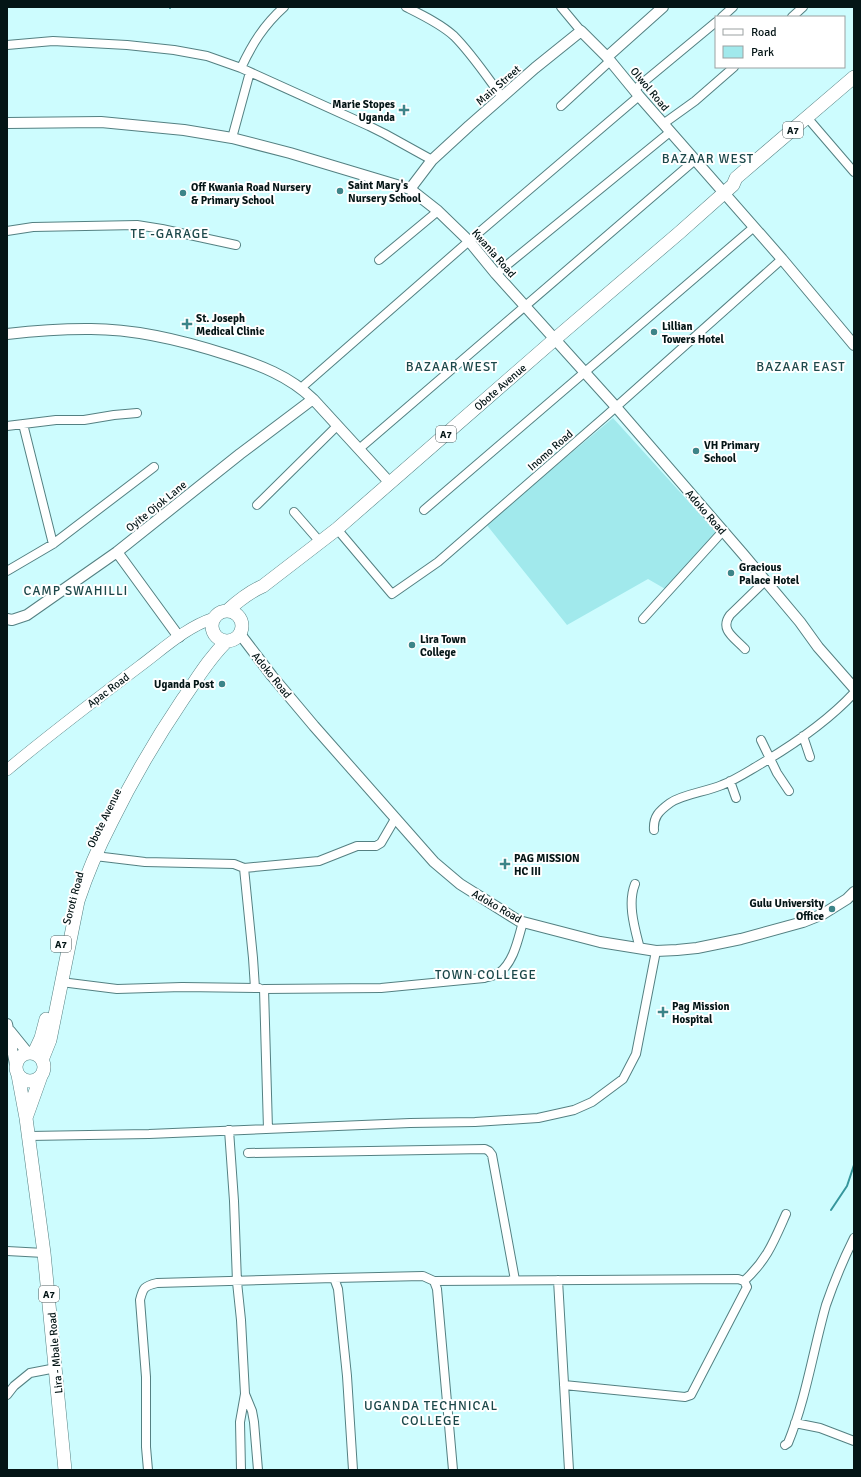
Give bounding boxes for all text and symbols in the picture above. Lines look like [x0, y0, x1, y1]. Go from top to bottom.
legend [715, 16, 845, 68]
text: Road [751, 25, 777, 40]
text: Park [751, 45, 774, 60]
street label: Main Street [473, 62, 523, 108]
street label: Olwol Road [628, 65, 672, 114]
place label: Marie Stopes Uganda [332, 98, 395, 124]
marker: Marie Stopes Uganda [398, 104, 410, 116]
road number: A7 [783, 122, 803, 138]
district label: BAZAAR WEST [662, 151, 754, 167]
place label: Saint Mary's Nursery School [348, 179, 422, 205]
place label: Off Kwania Road Nursery & Primary School [191, 181, 311, 207]
marker: Saint Mary's Nursery School [335, 186, 345, 196]
marker: Off Kwania Road Nursery & Primary School [178, 188, 188, 198]
district label: TE -GARAGE [131, 226, 209, 242]
street label: Kwania Road [469, 226, 518, 280]
place label: St. Joseph Medical Clinic [196, 312, 264, 338]
marker: St. Joseph Medical Clinic [181, 318, 193, 330]
place label: Lillian Towers Hotel [662, 320, 725, 346]
marker: Lillian Towers Hotel [649, 327, 659, 337]
district label: BAZAAR WEST [406, 359, 498, 375]
district label: BAZAAR EAST [756, 359, 846, 375]
street label: Obote Avenue [472, 361, 529, 414]
road number: A7 [436, 426, 456, 442]
street label: Inomo Road [525, 427, 576, 473]
place label: VH Primary School [704, 439, 760, 465]
marker: VH Primary School [691, 446, 701, 456]
street label: Oyite Ojok Lane [124, 478, 189, 535]
street label: Adoko Road [683, 487, 729, 538]
place label: Gracious Palace Hotel [739, 561, 800, 587]
marker: Gracious Palace Hotel [726, 568, 736, 578]
district label: CAMP SWAHILLI [24, 583, 128, 599]
place label: Lira Town College [420, 633, 466, 659]
marker: Lira Town College [407, 640, 417, 650]
street label: Adoko Road [249, 650, 294, 701]
street label: Apac Road [85, 670, 132, 710]
place label: Uganda Post [154, 678, 214, 691]
marker: Uganda Post [217, 679, 227, 689]
street label: Obote Avenue [84, 786, 124, 850]
place label: PAG MISSION HC III [514, 852, 580, 878]
marker: PAG MISSION HC III [499, 858, 511, 870]
street label: Soroti Road [60, 870, 87, 926]
street label: Adoko Road [470, 887, 524, 926]
place label: Gulu University Office [750, 897, 825, 923]
marker: Gulu University Office [827, 904, 837, 914]
road number: A7 [51, 936, 71, 952]
district label: TOWN COLLEGE [435, 967, 537, 983]
place label: Pag Mission Hospital [672, 1000, 729, 1026]
marker: Pag Mission Hospital [657, 1006, 669, 1018]
road number: A7 [39, 1286, 59, 1302]
street label: Lira - Mbale Road [45, 1312, 66, 1394]
district label: UGANDA TECHNICAL COLLEGE [364, 1398, 498, 1429]

